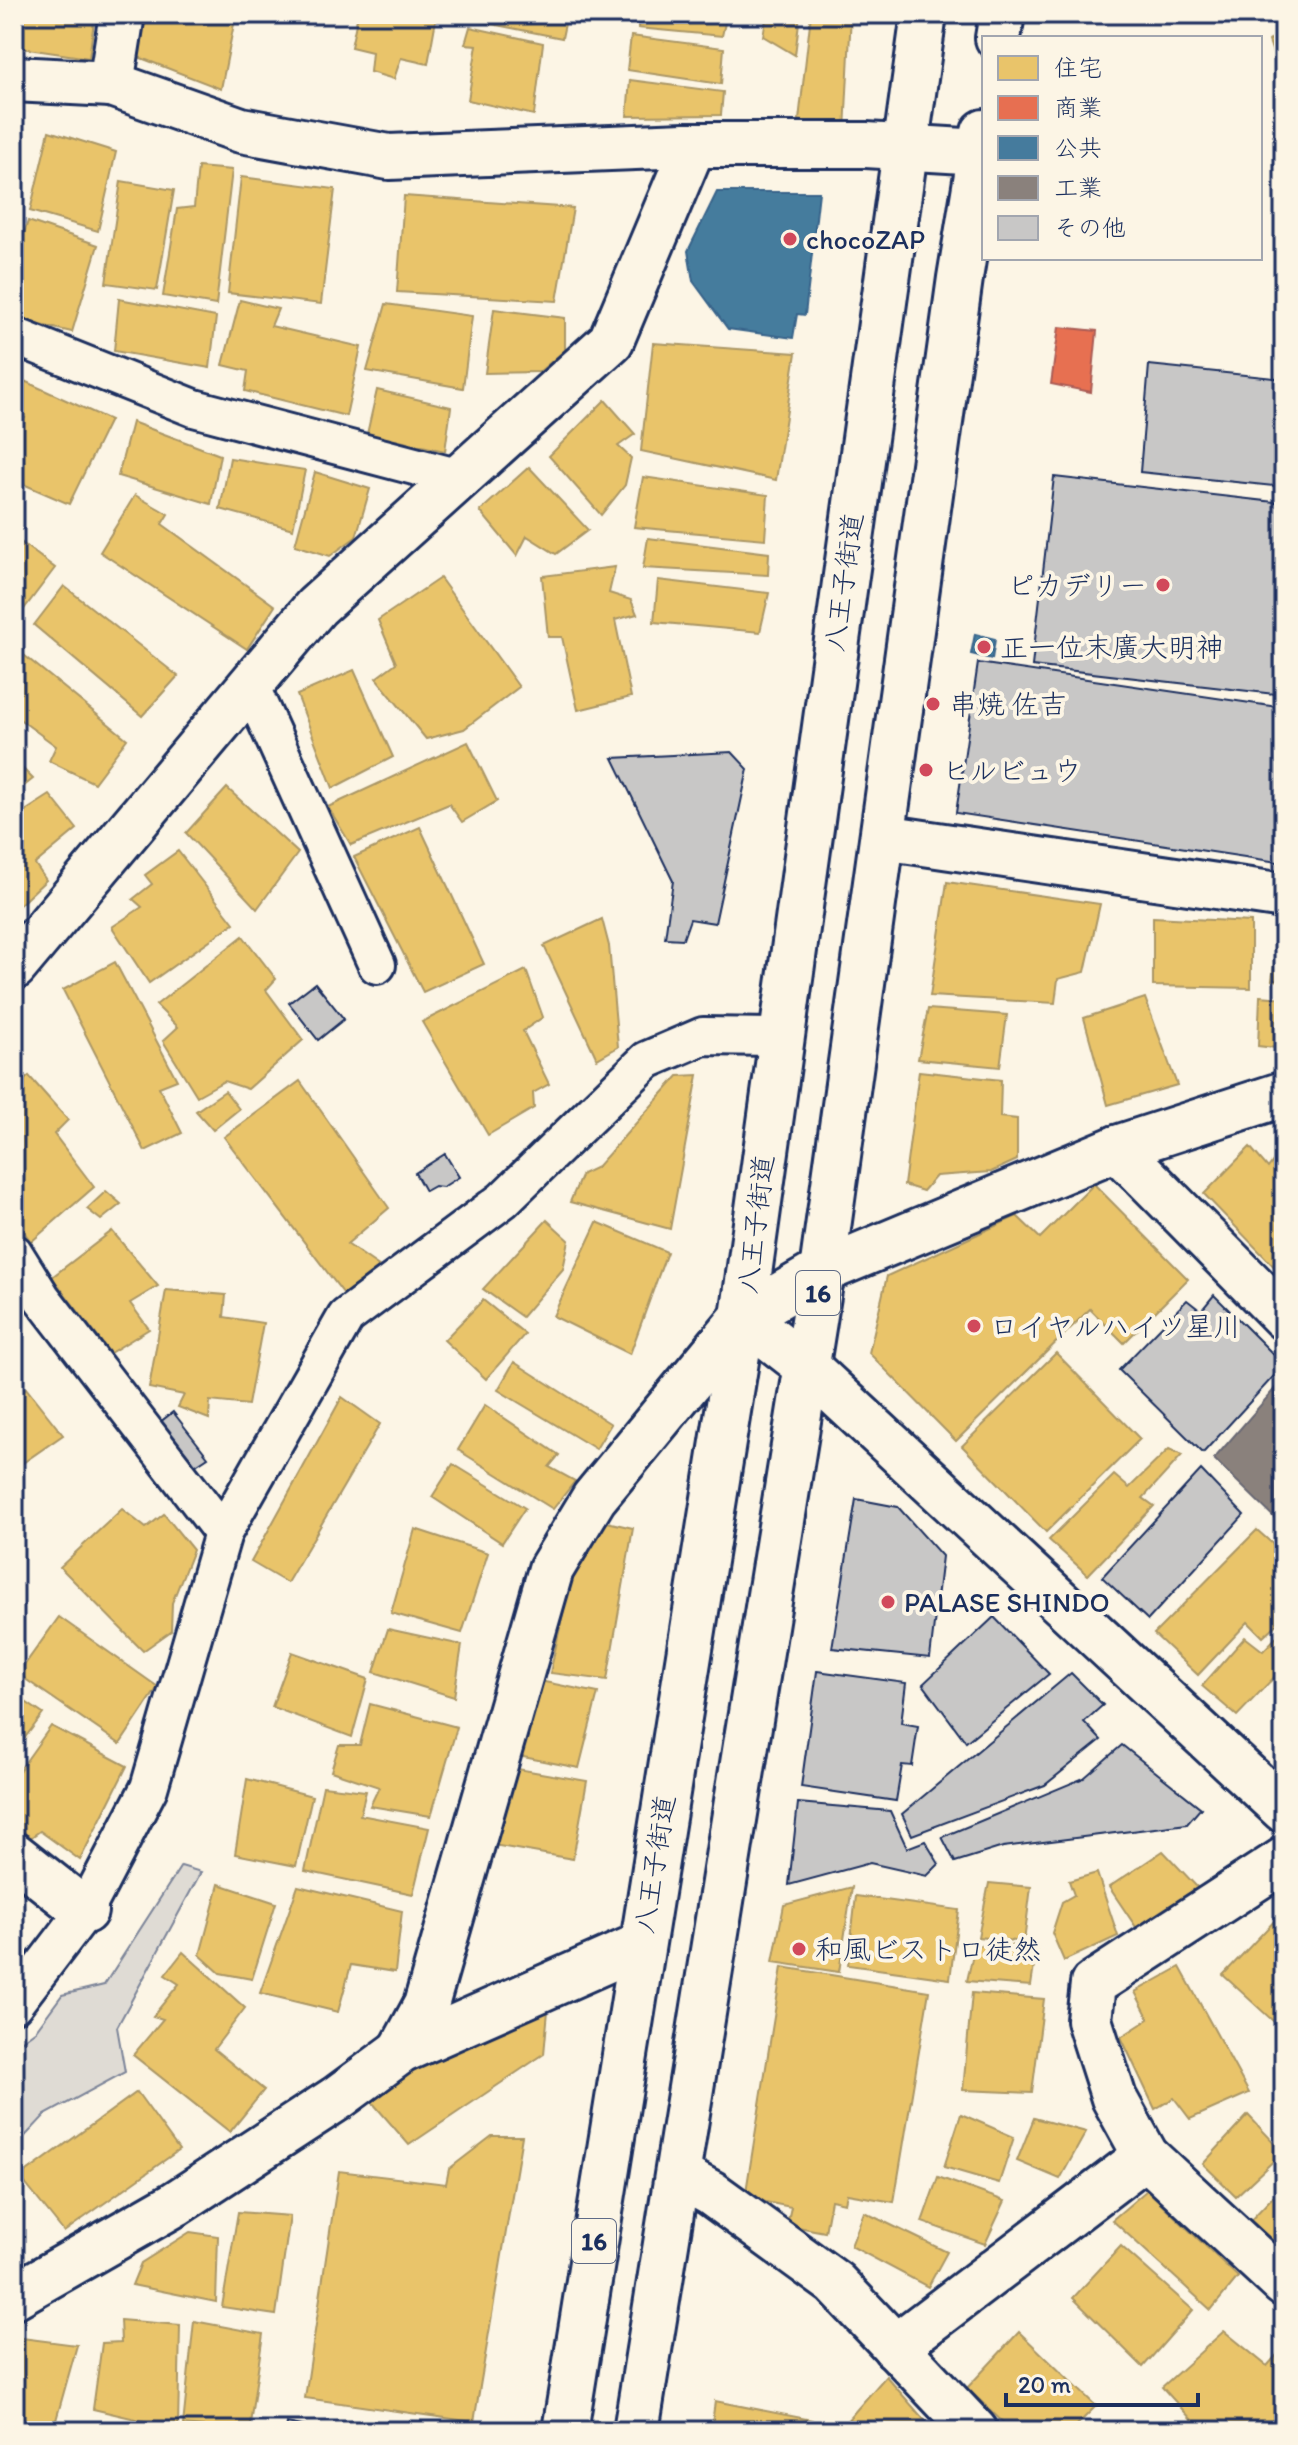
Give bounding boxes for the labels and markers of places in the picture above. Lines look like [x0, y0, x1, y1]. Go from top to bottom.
place label: chocoZAP [806, 222, 925, 256]
marker: chocoZAP [781, 230, 799, 248]
place label: ピカデリー [1007, 568, 1147, 602]
marker: ピカデリー [1154, 576, 1172, 594]
place label: 正一位末廣大明神 [1000, 630, 1224, 664]
marker: 正一位末廣大明神 [975, 638, 993, 656]
place label: 串焼 佐吉 [949, 687, 1067, 721]
marker: 串焼 佐吉 [924, 695, 942, 713]
place label: ヒルビュウ [942, 753, 1081, 787]
marker: ヒルビュウ [917, 761, 935, 779]
place label: ロイヤルハイツ星川 [990, 1309, 1241, 1343]
marker: ロイヤルハイツ星川 [965, 1317, 983, 1335]
place label: PALASE SHINDO [904, 1585, 1110, 1619]
marker: PALASE SHINDO [879, 1593, 897, 1611]
place label: 和風ビストロ徒然 [815, 1932, 1041, 1966]
marker: 和風ビストロ徒然 [790, 1940, 808, 1958]

